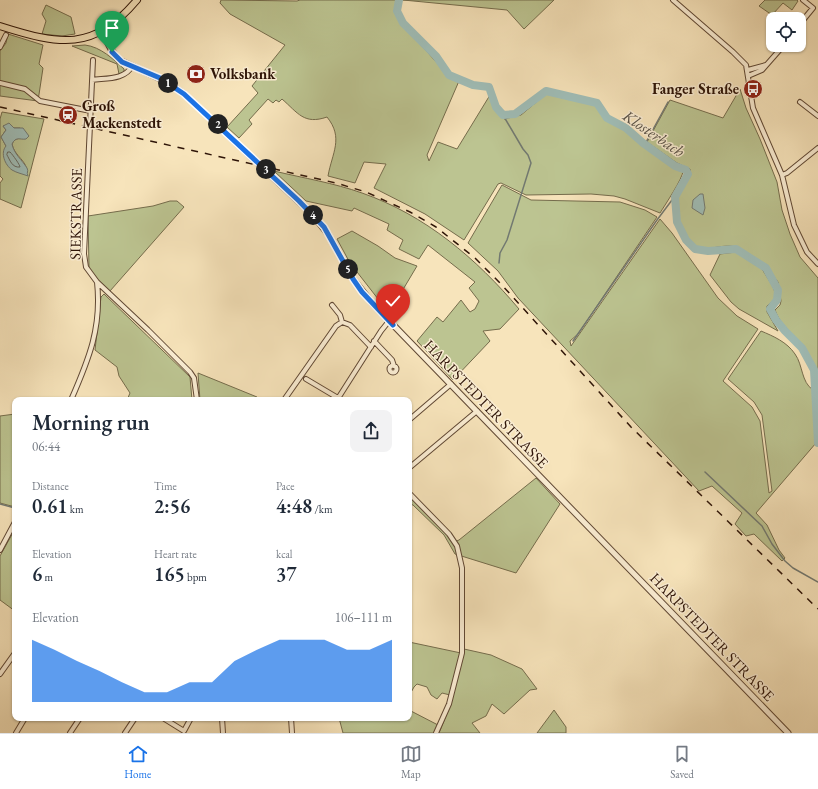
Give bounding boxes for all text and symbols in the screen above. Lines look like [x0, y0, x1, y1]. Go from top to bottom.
pin [95, 11, 129, 52]
map controls [766, 12, 806, 52]
button: locate [766, 12, 806, 52]
icon: arrive [101, 17, 123, 39]
bank icon: Volksbank [185, 63, 207, 85]
place label: Volksbank [210, 64, 276, 83]
pin: 1 [158, 73, 178, 93]
text: 1 [165, 76, 171, 90]
bus stop icon: Fanger Straße [742, 78, 764, 100]
place label: Fanger Straße [652, 79, 739, 98]
place label: Groß Mackenstedt [82, 96, 162, 132]
station icon: Groß Mackenstedt [57, 104, 79, 126]
water label: Klosterbach [618, 105, 689, 162]
pin: 2 [208, 114, 228, 134]
text: 2 [215, 117, 221, 131]
pin: 3 [256, 159, 276, 179]
text: 3 [263, 162, 269, 176]
street label: SIEKSTRASSE [65, 167, 86, 260]
pin: 4 [303, 205, 323, 225]
text: 4 [310, 208, 316, 222]
pin: 5 [338, 259, 358, 279]
text: 5 [345, 262, 351, 276]
pin [376, 284, 410, 325]
icon: check [382, 290, 404, 312]
street label: HARPSTEDTER STRASSE [420, 335, 553, 472]
text: Morning run [32, 408, 150, 437]
button: share [350, 410, 392, 452]
text: 06:44 [32, 438, 60, 455]
text: Distance [32, 479, 69, 493]
text: Time [154, 479, 177, 493]
text: Pace [276, 479, 294, 493]
text: 0.61 [32, 493, 68, 519]
text: 2:56 [154, 493, 190, 519]
text: 4:48 [276, 493, 312, 519]
text: km [68, 502, 84, 516]
text: /km [312, 502, 333, 516]
text: Elevation [32, 547, 72, 561]
text: Heart rate [154, 547, 197, 561]
text: kcal [276, 547, 293, 561]
text: 6 [32, 561, 42, 587]
text: 165 [154, 561, 185, 587]
text: 37 [276, 561, 297, 587]
street label: HARPSTEDTER STRASSE [646, 568, 779, 705]
text: m [42, 570, 53, 584]
text: bpm [185, 570, 207, 584]
text: Elevation [32, 609, 79, 626]
text: 106–111 m [335, 609, 392, 626]
tab: Home [124, 743, 151, 781]
tab: Map [400, 743, 422, 781]
tab: Saved [670, 743, 694, 781]

